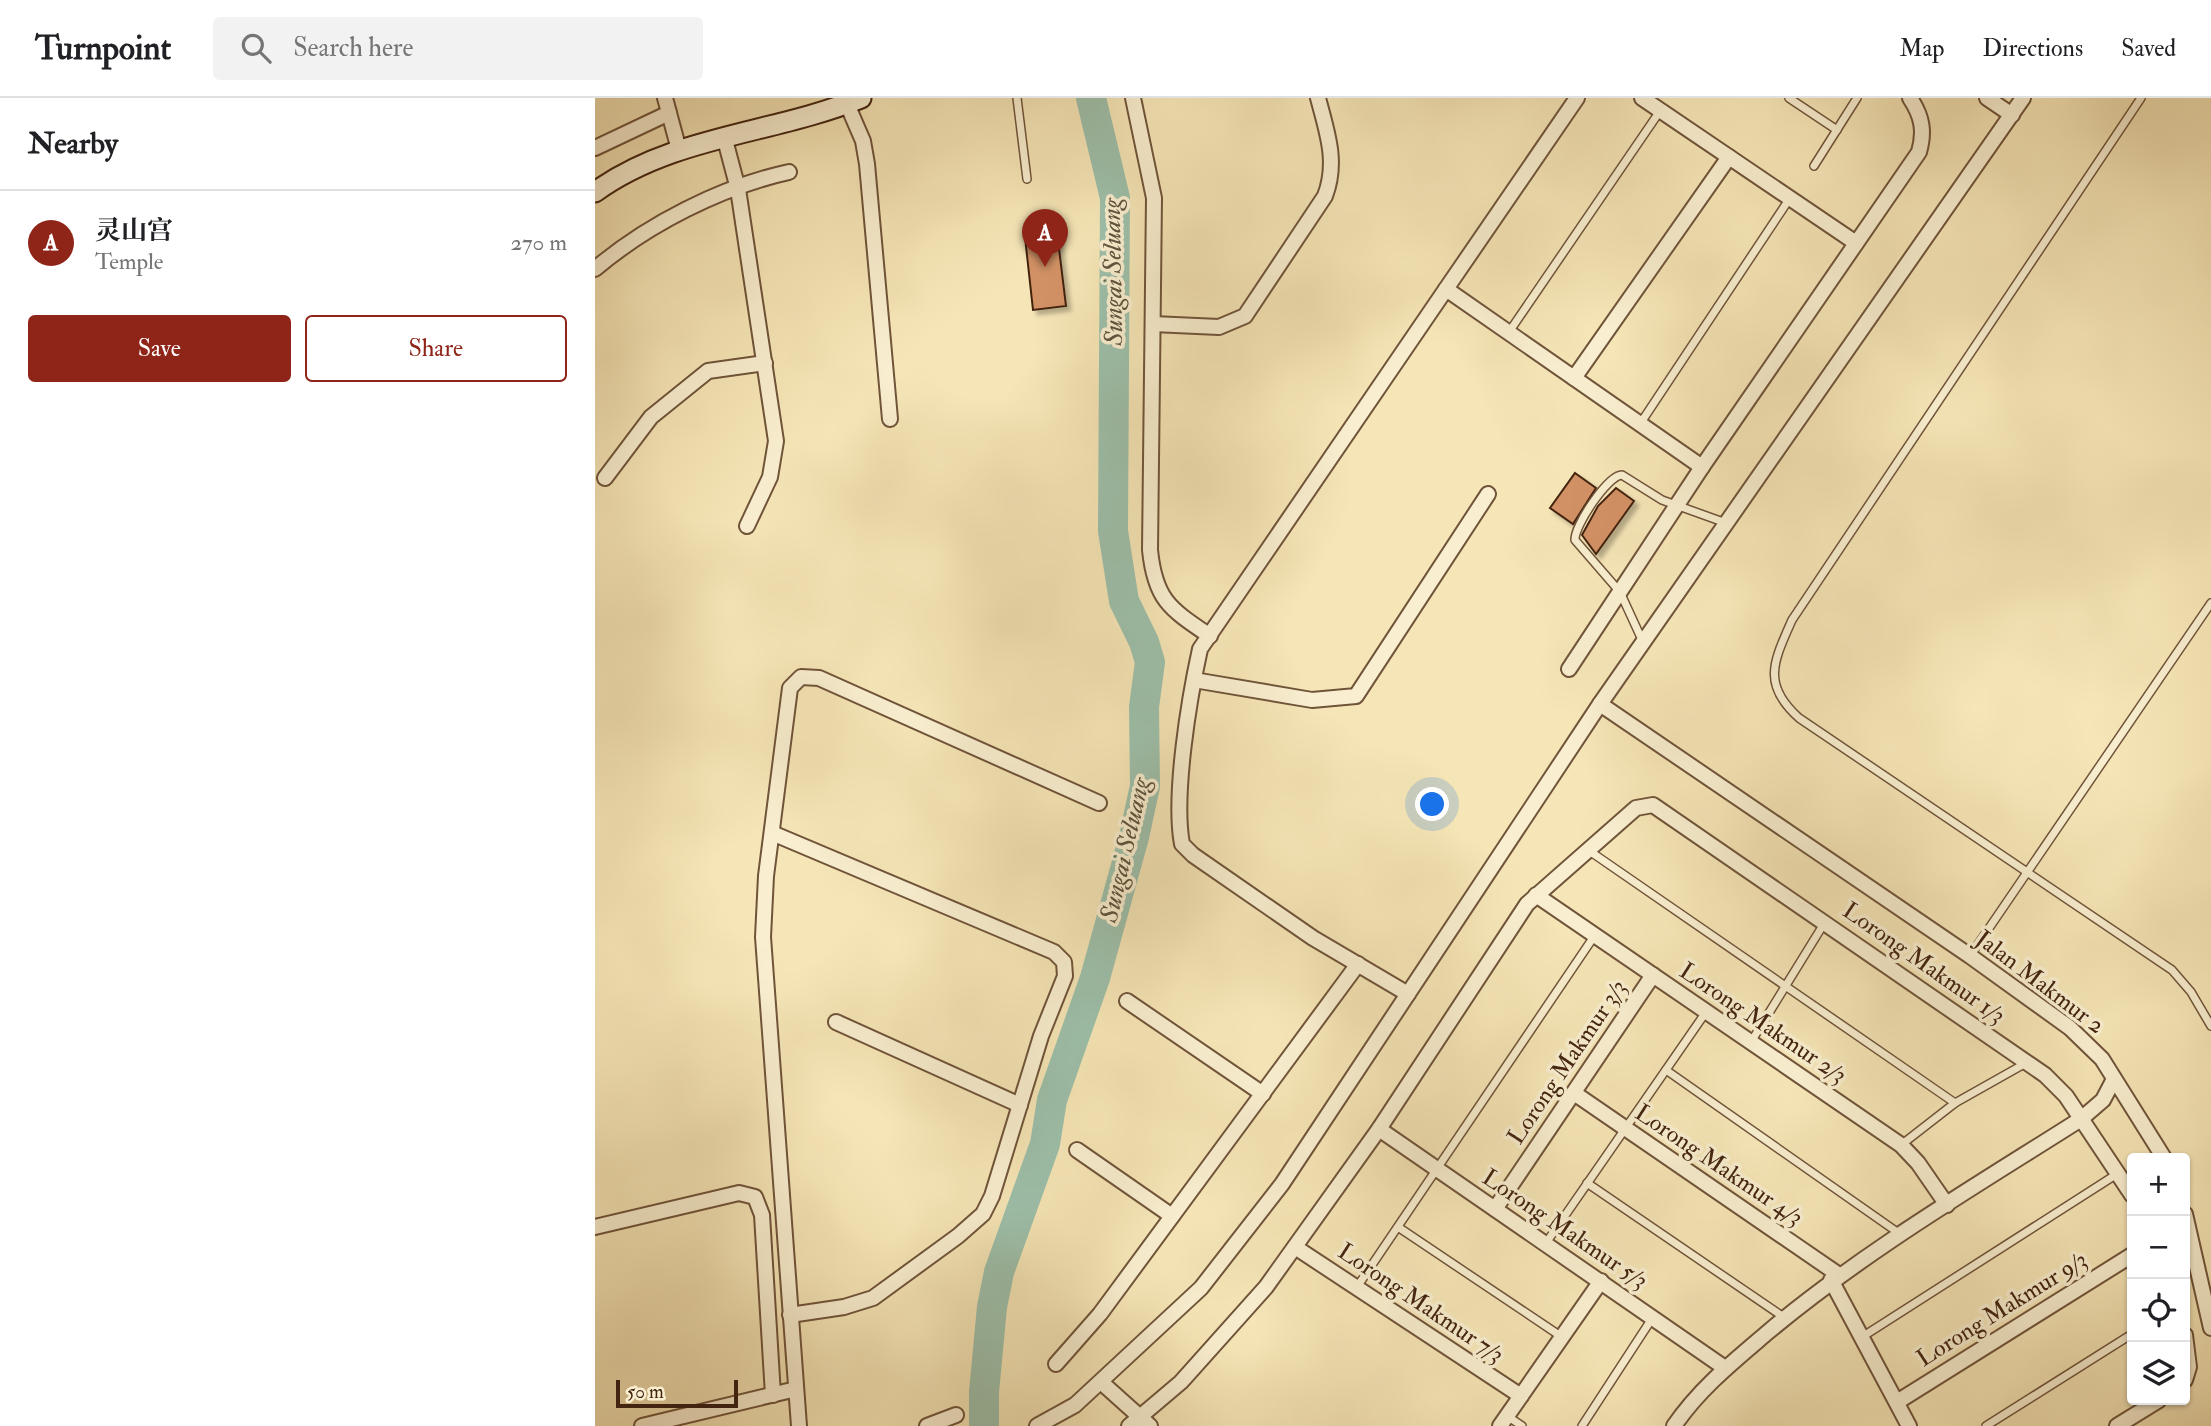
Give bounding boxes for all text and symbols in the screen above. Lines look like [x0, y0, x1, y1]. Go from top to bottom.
search box [213, 17, 703, 80]
text: Turnpoint [35, 28, 171, 69]
icon: search [237, 29, 275, 67]
text: Search here [293, 32, 413, 64]
text: Map [1899, 33, 1944, 64]
text: Directions [1982, 33, 2083, 64]
text: Saved [2121, 33, 2176, 64]
text: Nearby [28, 125, 118, 162]
water label: Sungai Seluang [1096, 197, 1130, 347]
pin: A [1022, 209, 1068, 267]
text: 灵山宫 [95, 215, 173, 247]
text: A [44, 228, 58, 257]
text: 270 m [510, 228, 567, 257]
text: Temple [95, 247, 163, 276]
button: Save [28, 315, 291, 382]
button: Share [305, 315, 567, 382]
water label: Sungai Seluang [1093, 773, 1157, 926]
your location [1415, 787, 1449, 821]
street label: Lorong Makmur 1/3 [1837, 895, 2011, 1031]
street label: Jalan Makmur 2 [1968, 923, 2111, 1041]
street label: Lorong Makmur 2/3 [1673, 955, 1853, 1091]
street label: Lorong Makmur 3/3 [1500, 974, 1634, 1150]
street label: Lorong Makmur 4/3 [1629, 1097, 1809, 1233]
map controls [2127, 1153, 2190, 1405]
button: + [2127, 1153, 2190, 1216]
street label: Lorong Makmur 5/3 [1476, 1162, 1654, 1296]
button: − [2127, 1216, 2190, 1279]
street label: Lorong Makmur 7/3 [1332, 1236, 1510, 1370]
street label: Lorong Makmur 9/3 [1911, 1244, 2093, 1374]
button: locate [2127, 1279, 2190, 1342]
button: layers [2127, 1342, 2190, 1405]
scale bar [616, 1377, 739, 1409]
text: 50 m [627, 1380, 664, 1404]

